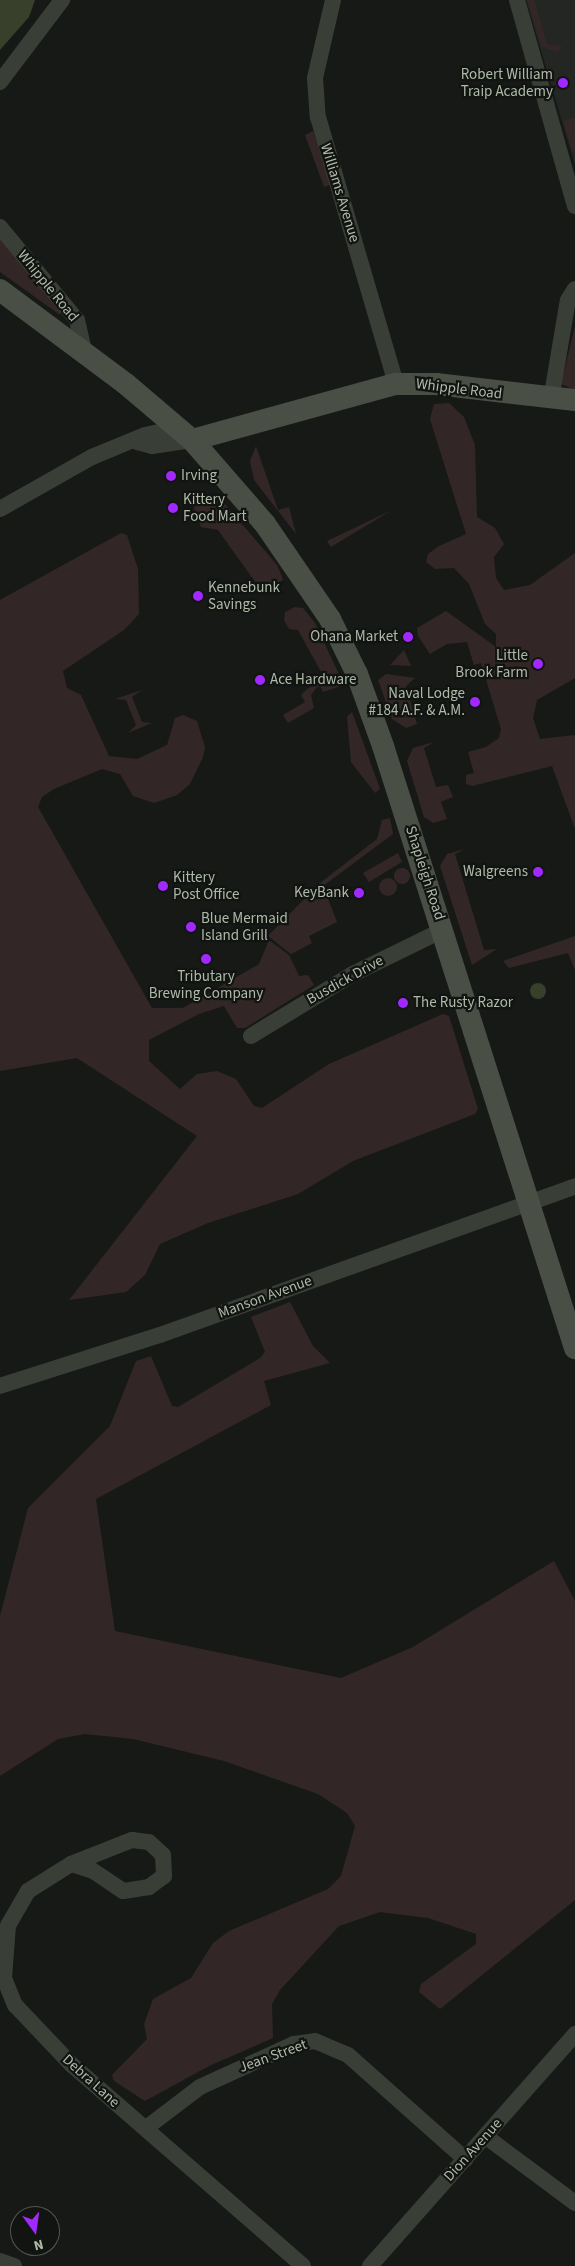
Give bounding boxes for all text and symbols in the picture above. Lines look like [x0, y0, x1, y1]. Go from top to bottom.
place label: Robert William Traip Academy [461, 65, 553, 100]
marker: Robert William Traip Academy [557, 77, 569, 89]
street label: Williams Avenue [316, 141, 364, 245]
street label: Whipple Road [14, 247, 82, 325]
street label: Whipple Road [415, 375, 503, 403]
place label: Irving [181, 467, 217, 485]
marker: Irving [165, 470, 177, 482]
place label: Kittery Food Mart [183, 490, 247, 525]
marker: Kittery Food Mart [167, 502, 179, 514]
place label: Kennebunk Savings [208, 578, 280, 613]
marker: Kennebunk Savings [192, 590, 204, 602]
place label: Ohana Market [310, 628, 398, 646]
marker: Ohana Market [402, 631, 414, 643]
place label: Little Brook Farm [455, 646, 528, 681]
marker: Little Brook Farm [532, 658, 544, 670]
place label: Ace Hardware [270, 671, 357, 689]
marker: Ace Hardware [254, 674, 266, 686]
place label: Naval Lodge #184 A.F. & A.M. [369, 684, 465, 719]
marker: Naval Lodge #184 A.F. & A.M. [469, 696, 481, 708]
street label: Shapleigh Road [401, 824, 449, 922]
place label: Walgreens [463, 863, 528, 881]
marker: Walgreens [532, 866, 544, 878]
place label: Kittery Post Office [173, 868, 240, 903]
marker: Kittery Post Office [157, 880, 169, 892]
place label: KeyBank [294, 884, 349, 902]
marker: KeyBank [353, 887, 365, 899]
place label: Blue Mermaid Island Grill [201, 909, 288, 944]
marker: Blue Mermaid Island Grill [185, 921, 197, 933]
street label: Busdick Drive [303, 952, 387, 1008]
marker: Tributary Brewing Company [200, 953, 212, 965]
place label: Tributary Brewing Company [149, 967, 263, 1002]
place label: The Rusty Razor [413, 994, 513, 1012]
marker: The Rusty Razor [397, 997, 409, 1009]
street label: Manson Avenue [216, 1272, 314, 1322]
street label: Jean Street [237, 2035, 309, 2077]
street label: Debra Lane [59, 2051, 123, 2111]
street label: Dion Avenue [440, 2115, 506, 2185]
north arrow [10, 2206, 60, 2256]
text: N [31, 2234, 45, 2255]

